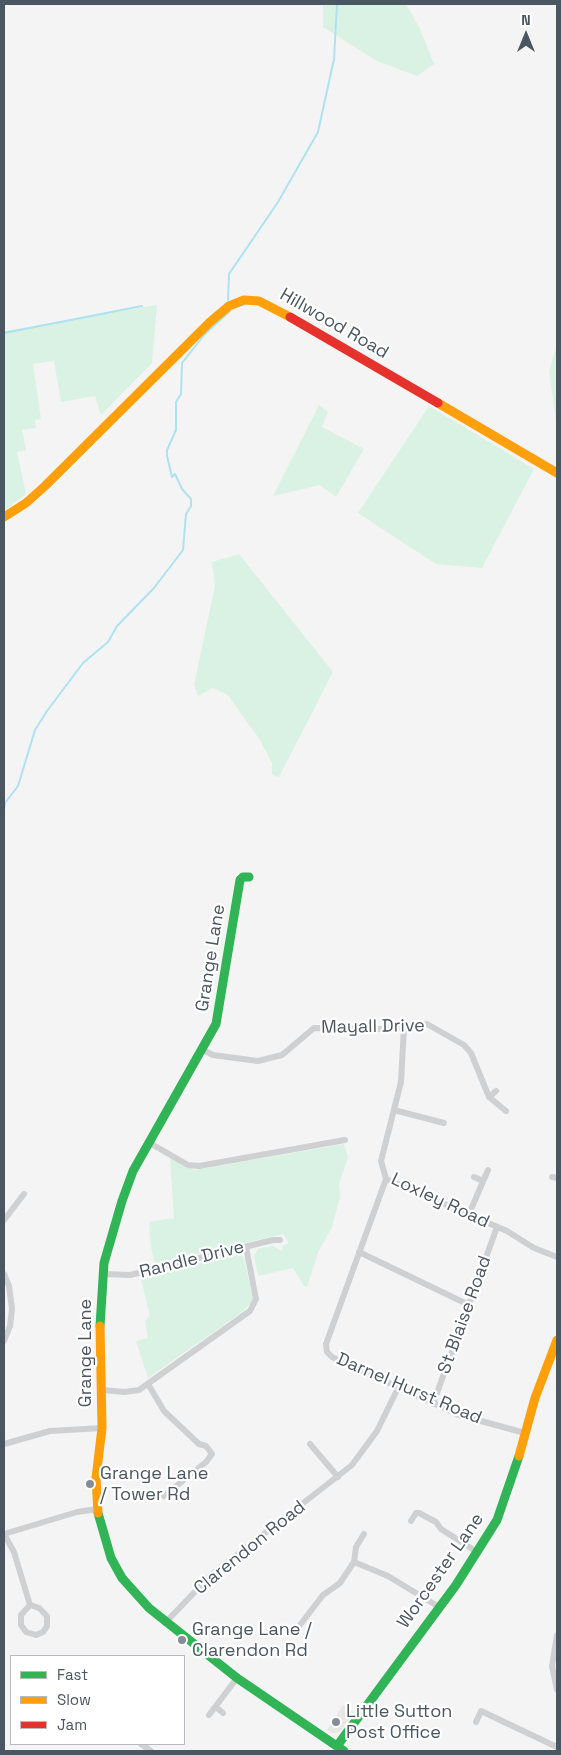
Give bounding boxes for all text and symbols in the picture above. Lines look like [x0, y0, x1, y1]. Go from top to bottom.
north arrow [501, 10, 551, 60]
text: N [521, 11, 531, 29]
street label: Hillwood Road [276, 284, 392, 364]
street label: Grange Lane [192, 903, 230, 1013]
street label: Mayall Drive [321, 1015, 425, 1039]
street label: Loxley Road [387, 1169, 493, 1233]
street label: Randle Drive [137, 1237, 247, 1283]
street label: St Blaise Road [434, 1253, 496, 1377]
street label: Grange Lane [75, 1299, 97, 1407]
street label: Darnel Hurst Road [333, 1349, 485, 1429]
place label: Grange Lane / Tower Rd [100, 1463, 208, 1506]
marker: Grange Lane / Tower Rd [84, 1478, 96, 1490]
street label: Clarendon Road [190, 1496, 310, 1600]
street label: Worcester Lane [393, 1509, 489, 1633]
place label: Grange Lane / Clarendon Rd [192, 1619, 312, 1662]
marker: Grange Lane / Clarendon Rd [176, 1634, 188, 1646]
legend [10, 1655, 185, 1745]
text: Fast [57, 1665, 88, 1684]
text: Slow [57, 1690, 91, 1709]
place label: Little Sutton Post Office [346, 1701, 452, 1744]
text: Jam [57, 1715, 87, 1734]
marker: Little Sutton Post Office [330, 1716, 342, 1728]

